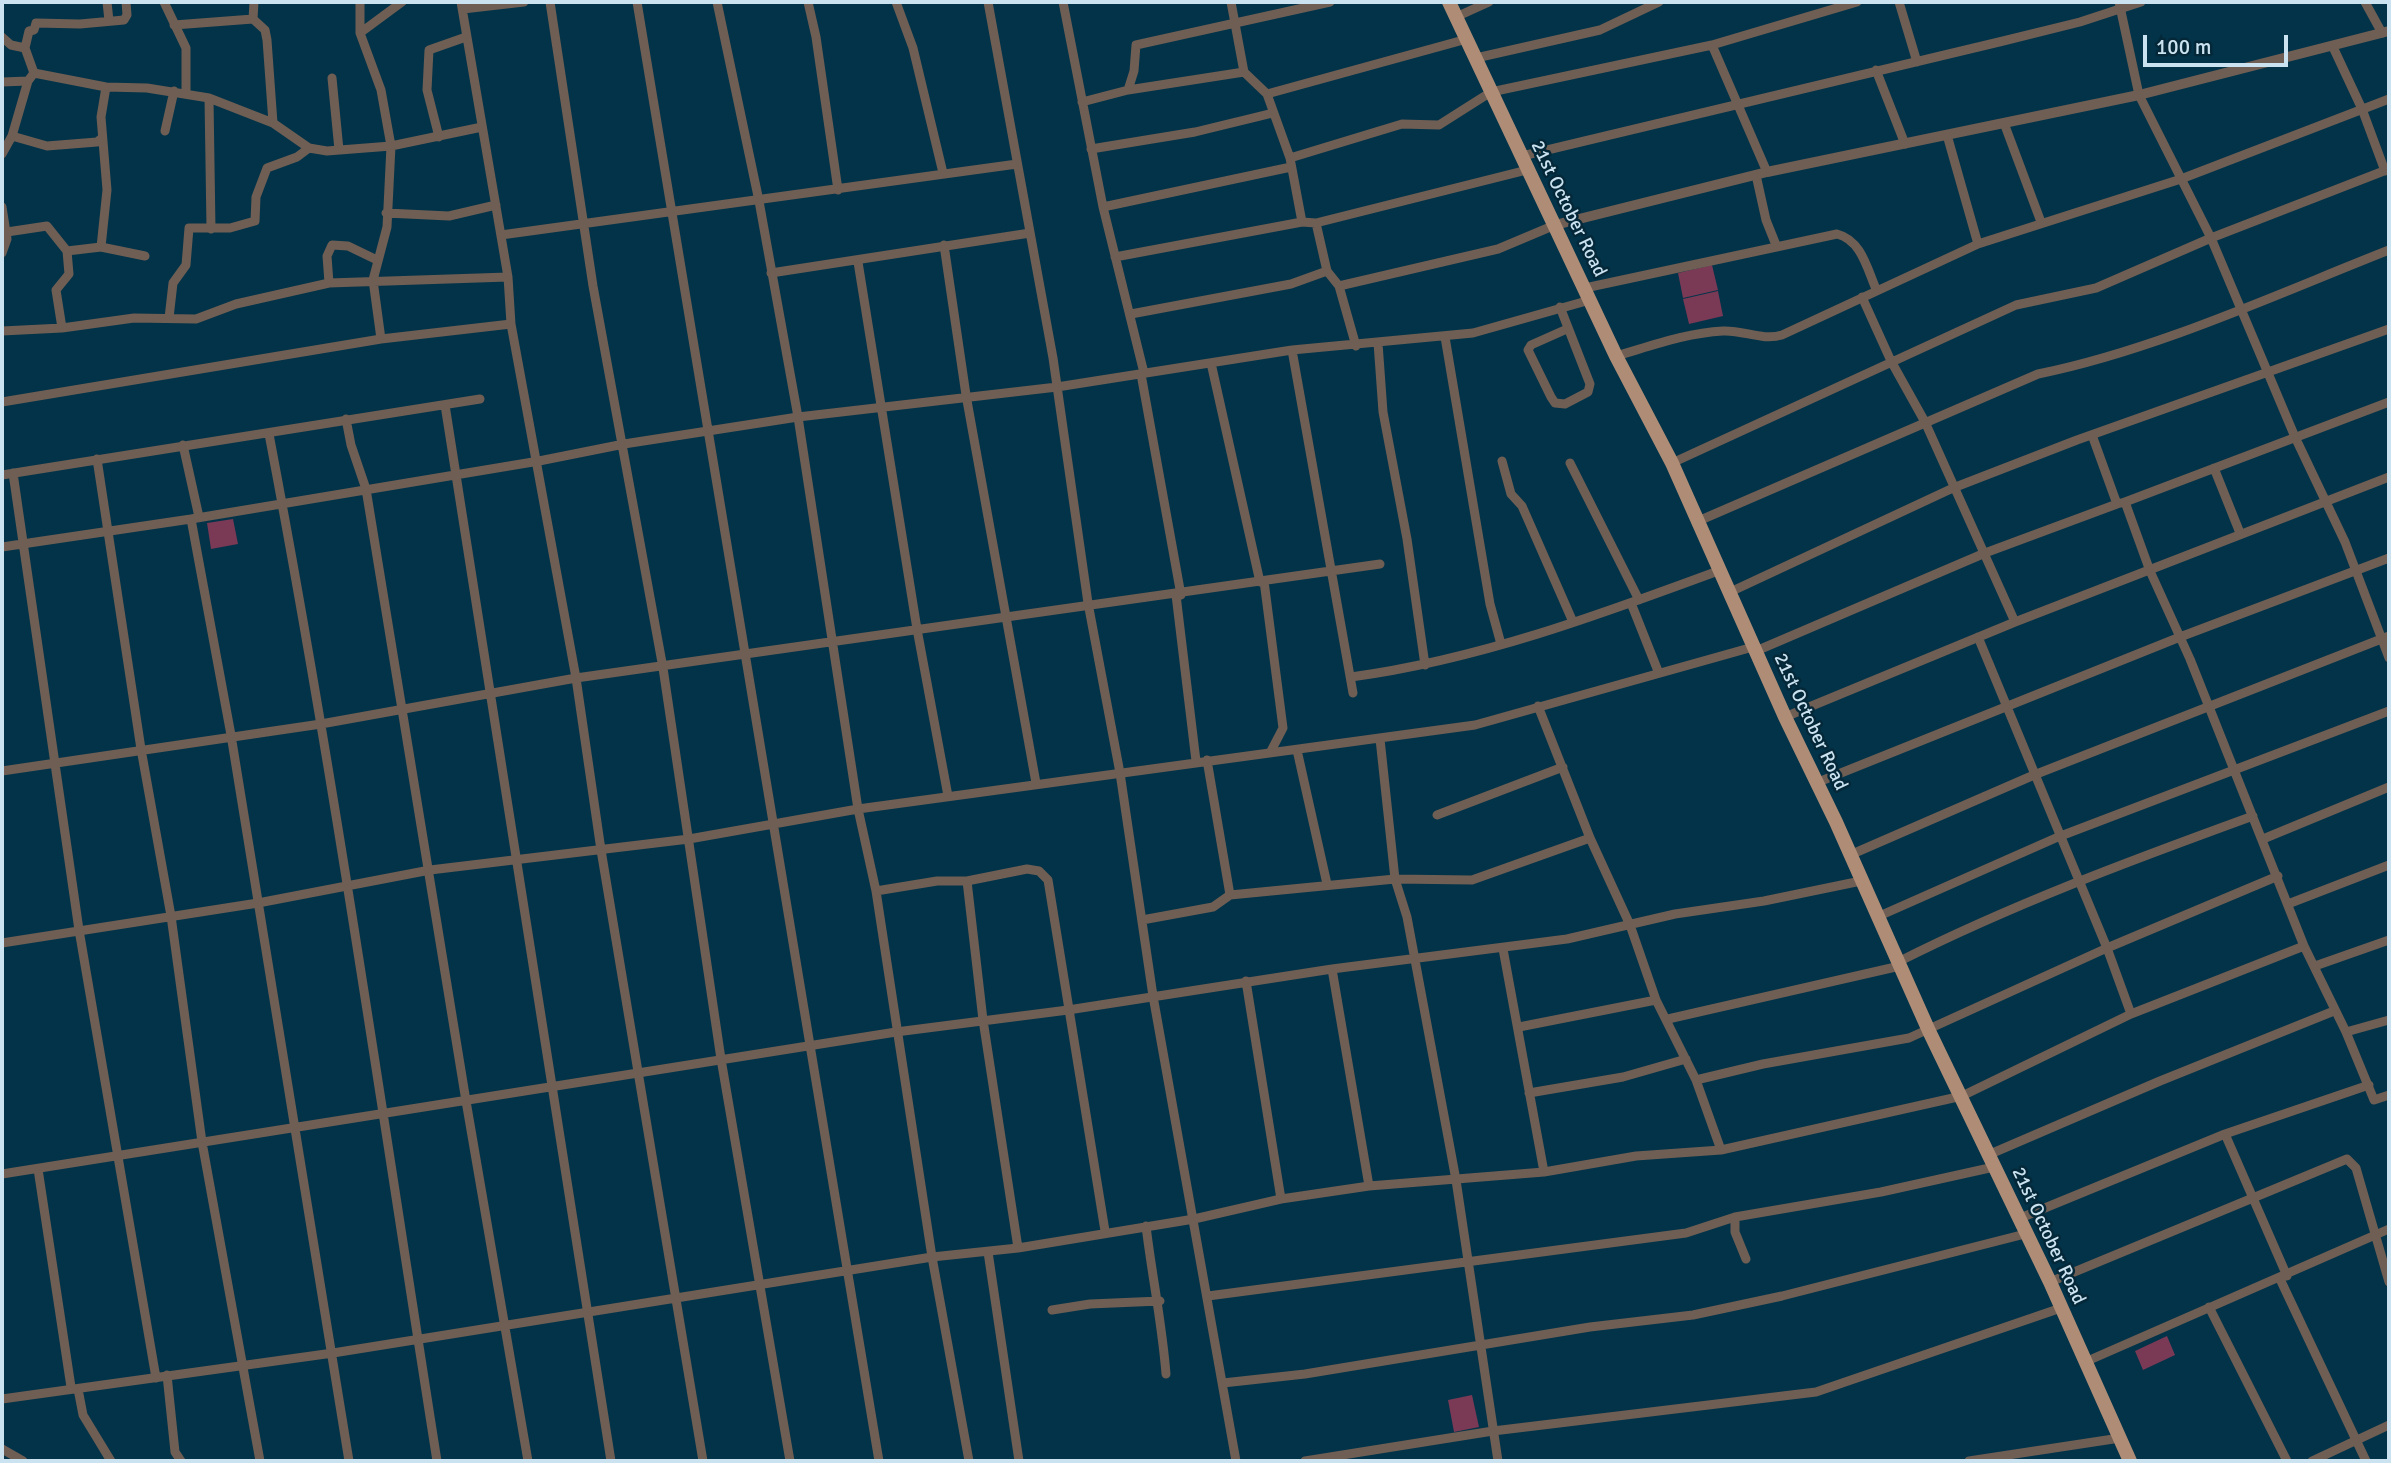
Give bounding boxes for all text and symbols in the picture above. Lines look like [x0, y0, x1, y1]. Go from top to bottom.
scale bar [2146, 21, 2291, 65]
text: 100 m [2156, 34, 2211, 60]
street label: 21st October Road [1525, 137, 1611, 281]
street label: 21st October Road [1768, 650, 1852, 794]
street label: 21st October Road [2006, 1164, 2090, 1308]

